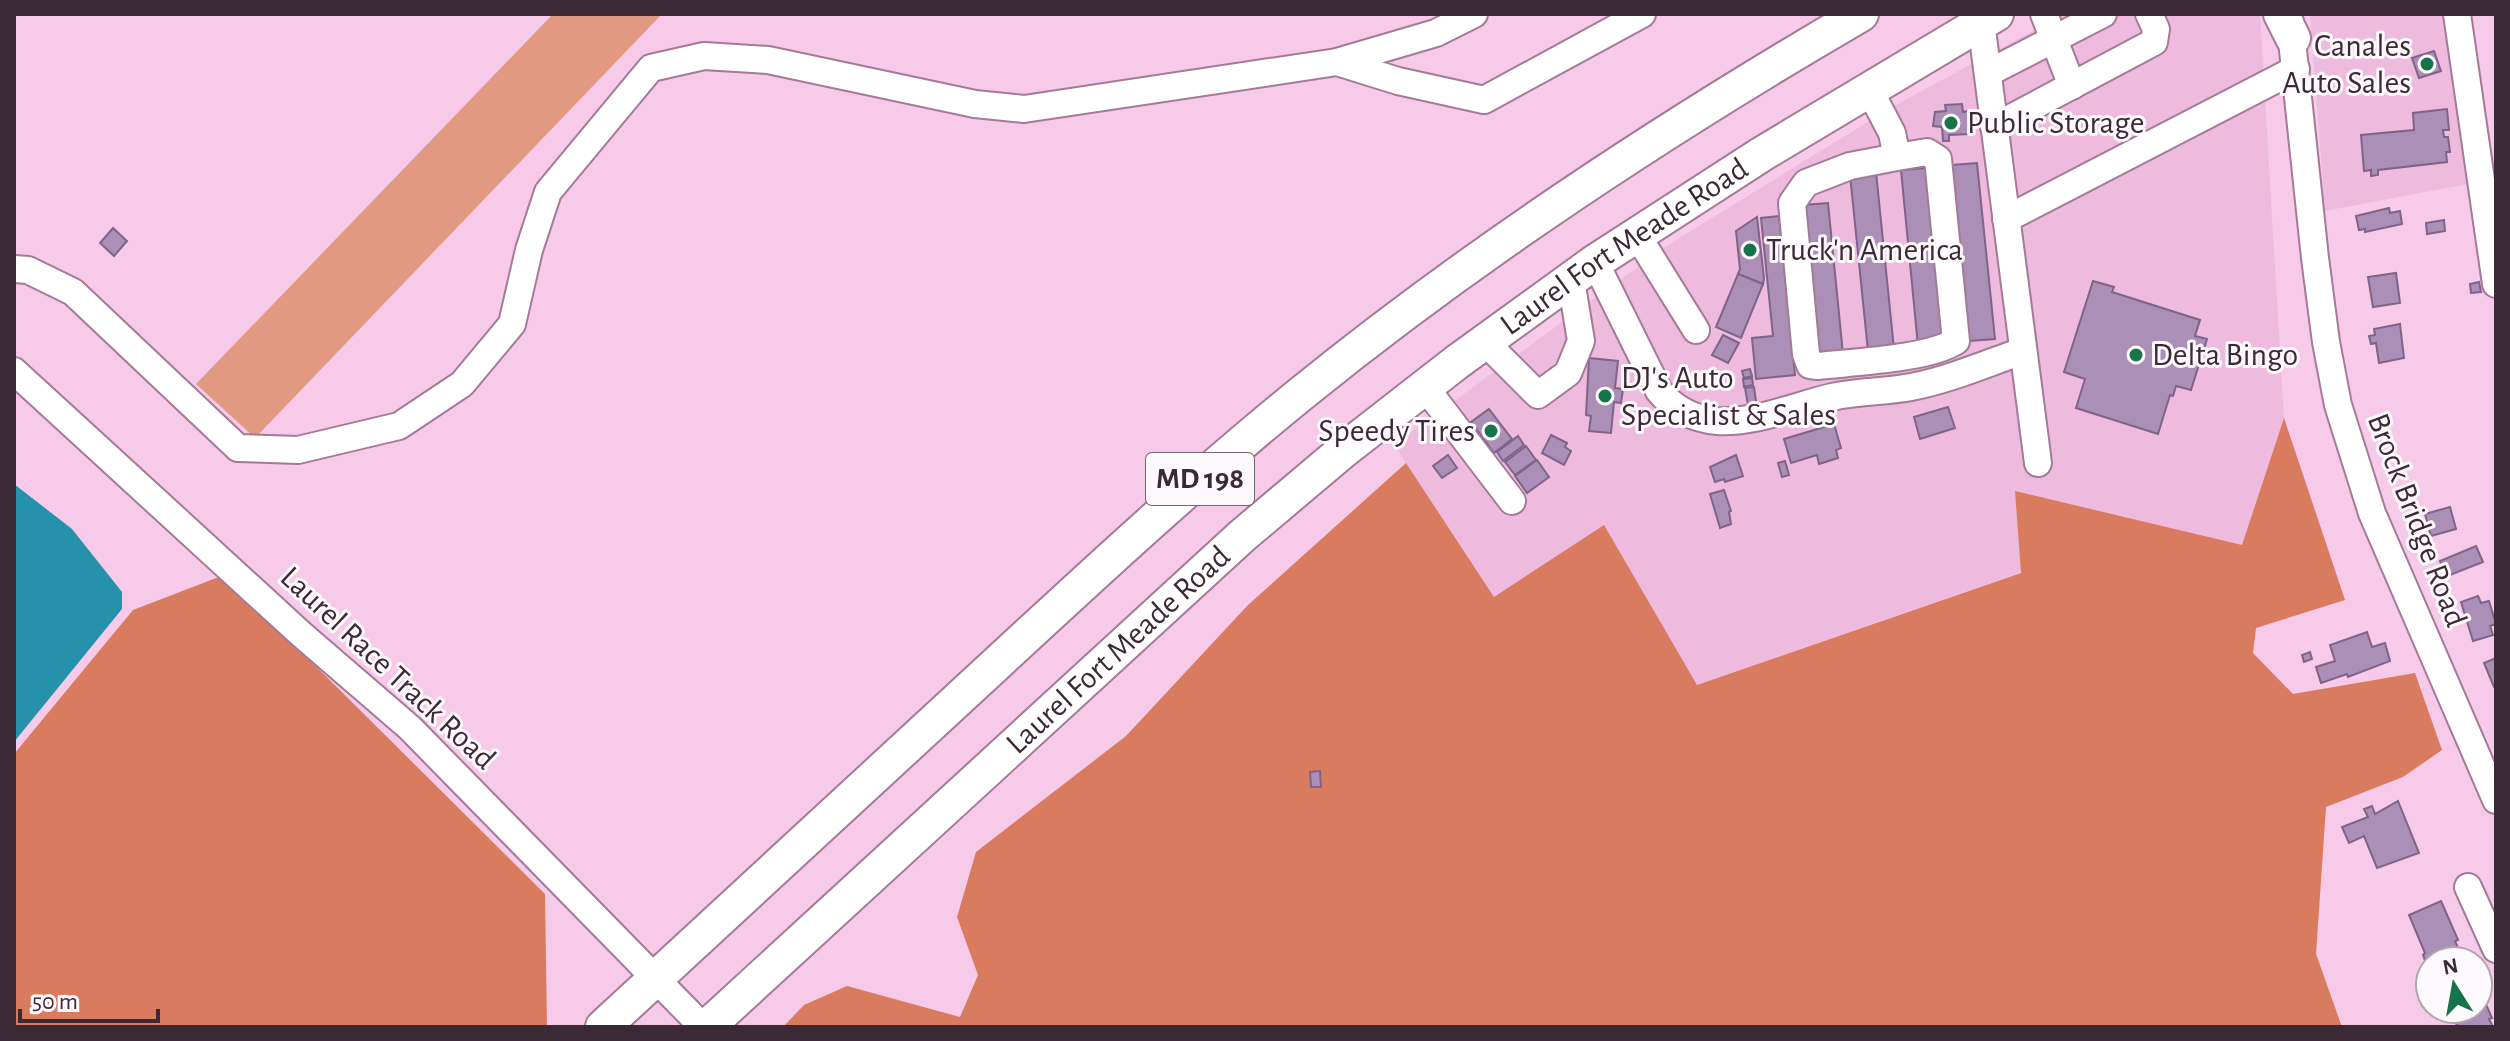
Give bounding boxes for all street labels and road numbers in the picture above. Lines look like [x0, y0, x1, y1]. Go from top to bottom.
street label: Laurel Fort Meade Road [1494, 152, 1753, 341]
street label: Brock Bridge Road [2362, 409, 2472, 631]
road number: MD 198 [1146, 453, 1254, 505]
street label: Laurel Fort Meade Road [1000, 540, 1236, 760]
street label: Laurel Race Track Road [274, 561, 502, 775]

